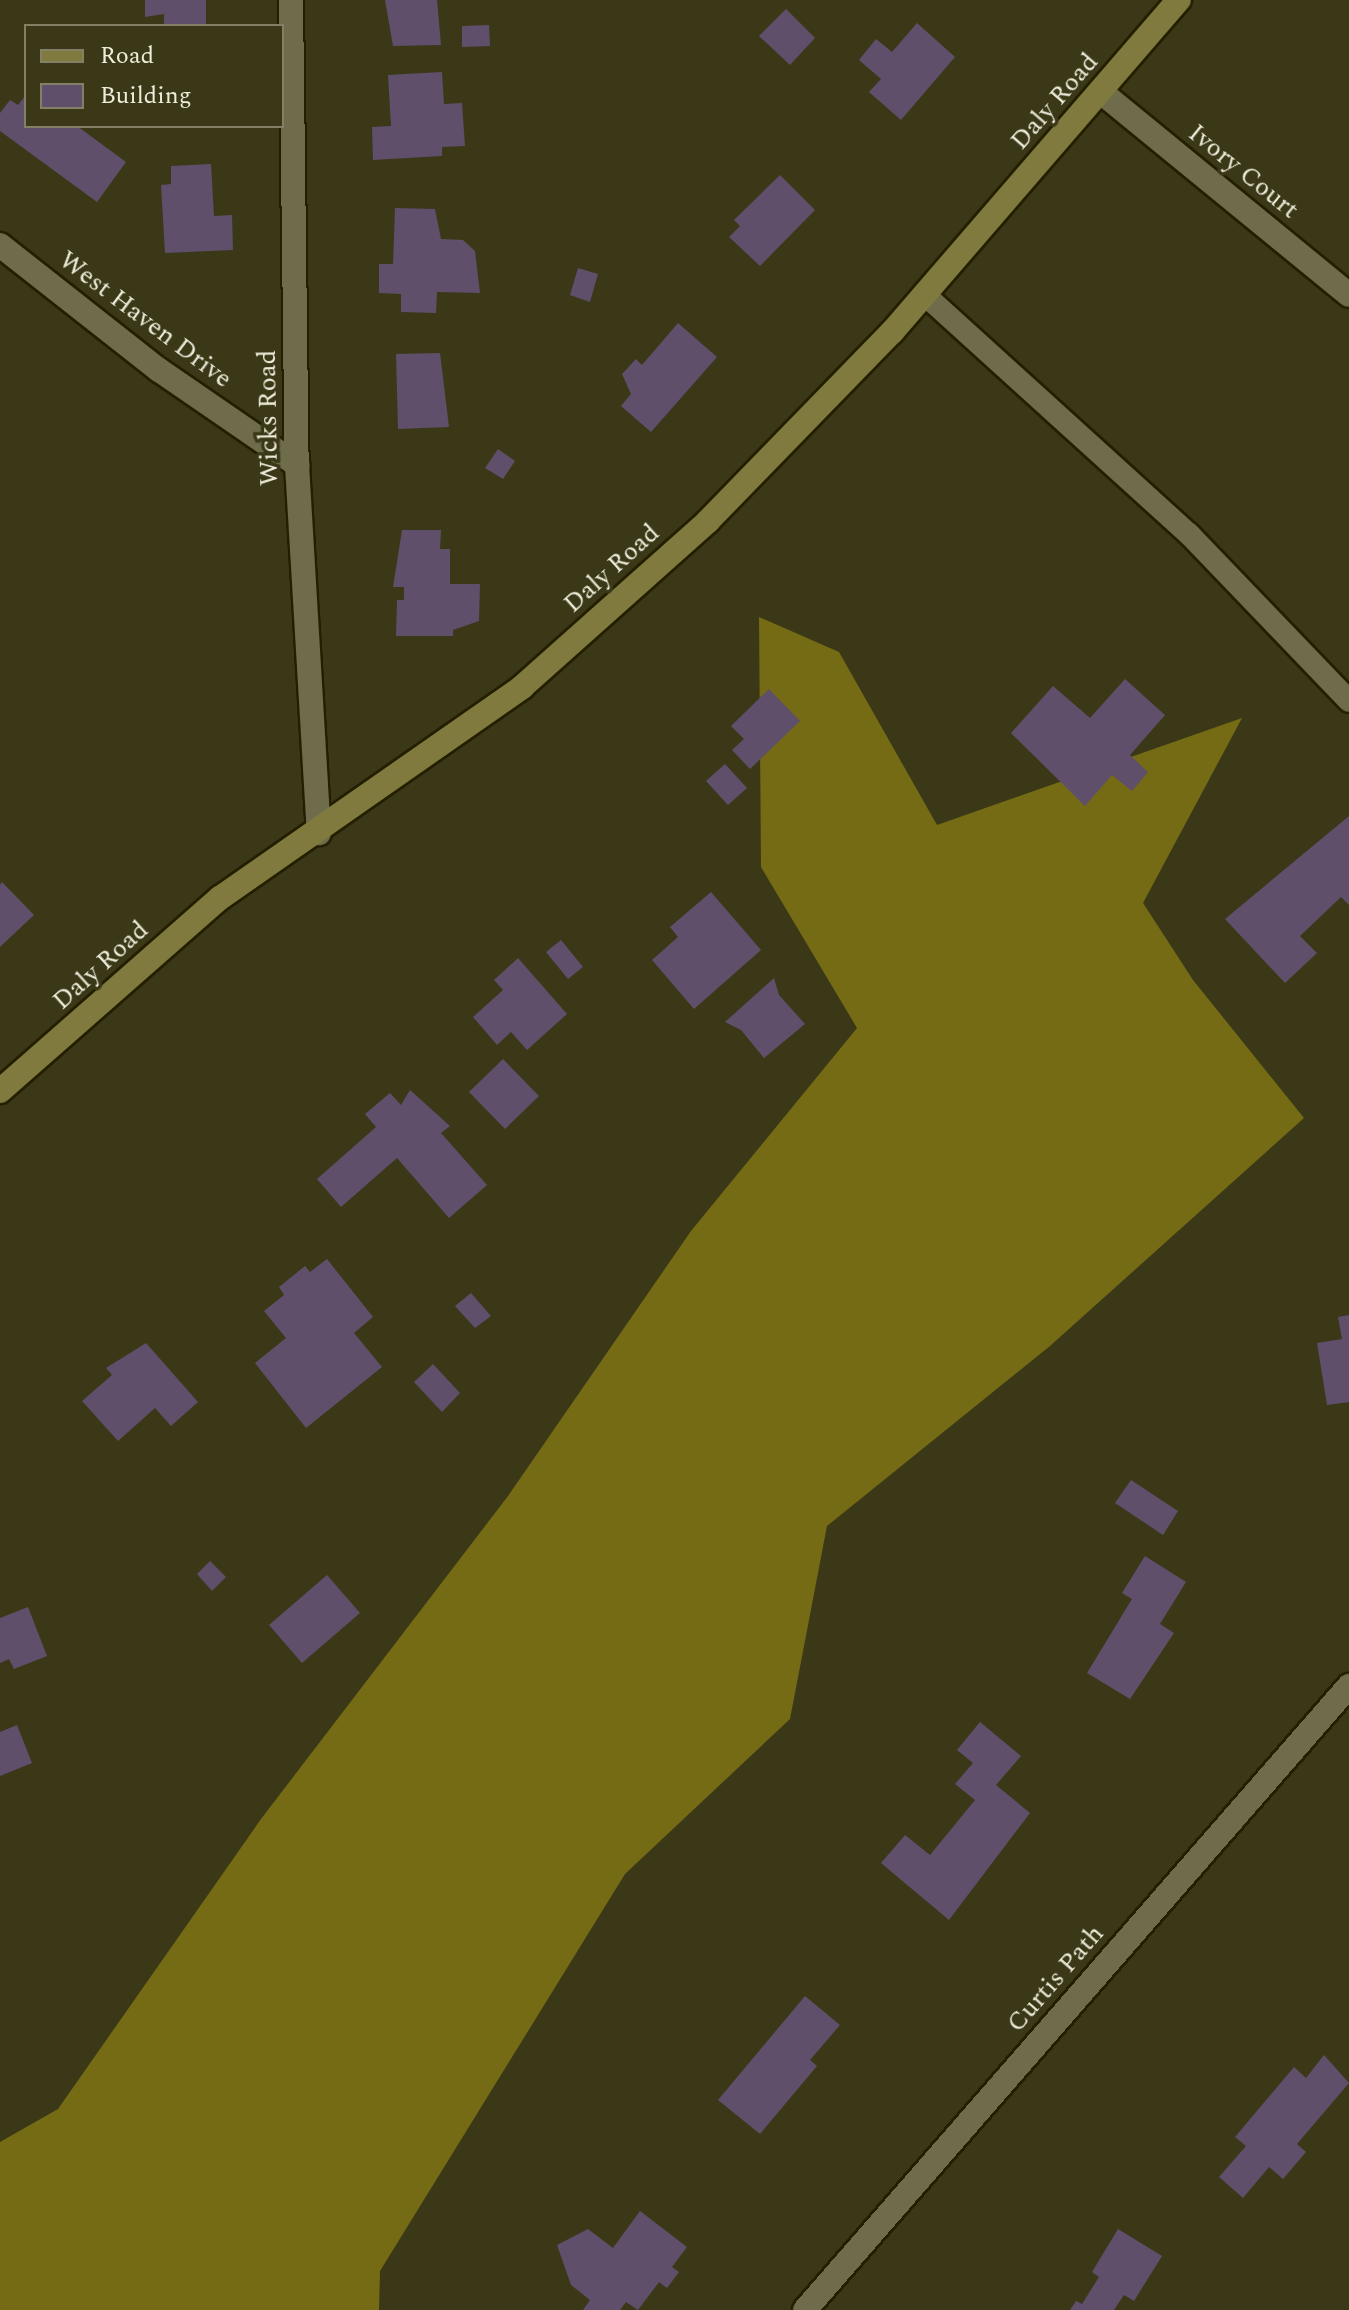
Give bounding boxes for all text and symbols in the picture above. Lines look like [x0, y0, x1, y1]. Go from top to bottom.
legend [24, 24, 284, 128]
text: Road [100, 38, 154, 74]
street label: Daly Road [1005, 47, 1105, 157]
text: Building [100, 78, 192, 114]
street label: Ivory Court [1182, 118, 1304, 226]
street label: West Haven Drive [52, 245, 238, 395]
street label: Wicks Road [252, 350, 286, 486]
street label: Daly Road [558, 518, 666, 620]
street label: Daly Road [47, 915, 155, 1017]
street label: Curtis Path [1001, 1919, 1111, 2039]

